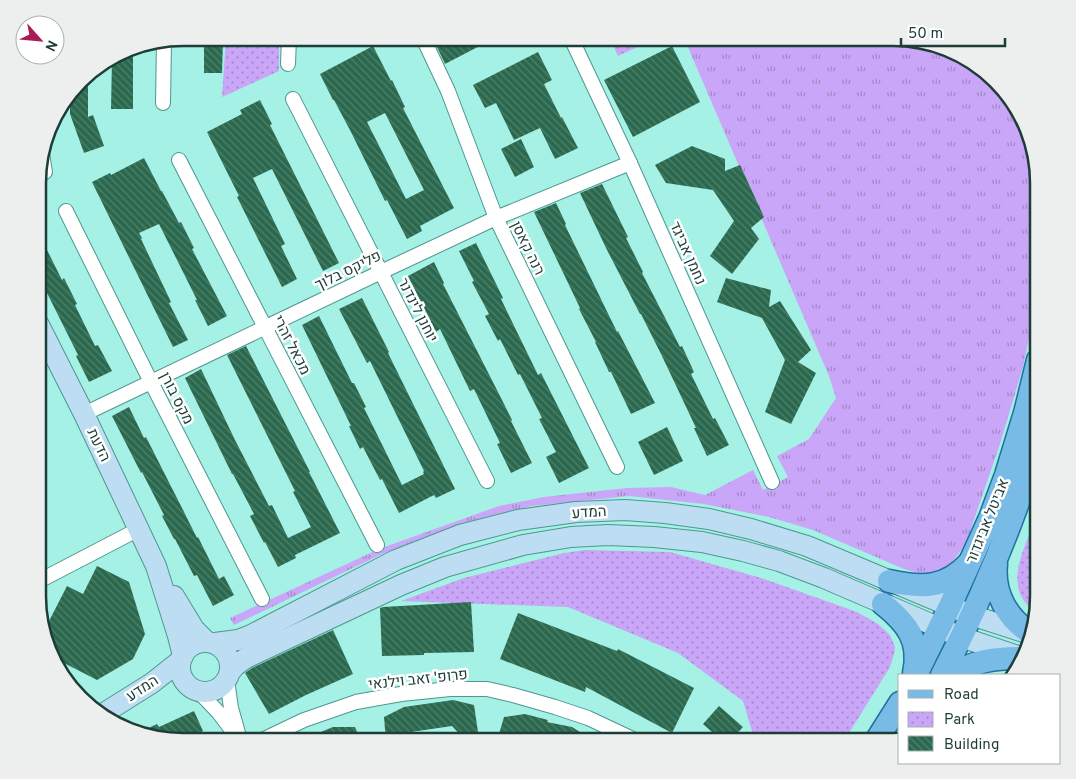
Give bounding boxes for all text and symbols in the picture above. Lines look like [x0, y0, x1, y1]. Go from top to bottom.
north arrow [15, 15, 65, 65]
scale bar [901, 15, 1005, 47]
text: 50 m [908, 25, 943, 44]
text: N [40, 37, 60, 54]
street label: רנה קאסן [505, 218, 548, 279]
street label: נחמן אביגד [664, 219, 709, 288]
street label: פליקס בלוך [312, 247, 385, 296]
street label: יוחנן לינדנר [392, 275, 441, 346]
street label: מכאל זהרי [268, 313, 314, 379]
street label: מקס בורן [155, 369, 197, 428]
street label: הדעת [82, 426, 114, 465]
street label: אביטל אביגדור [963, 476, 1014, 567]
street label: המדע [571, 503, 607, 524]
street label: פרופ' זאב וילנאי [367, 666, 469, 695]
street label: המדע [123, 672, 163, 707]
legend [898, 674, 1061, 764]
text: Road [944, 686, 979, 705]
text: Park [944, 711, 975, 730]
text: Building [944, 736, 999, 755]

